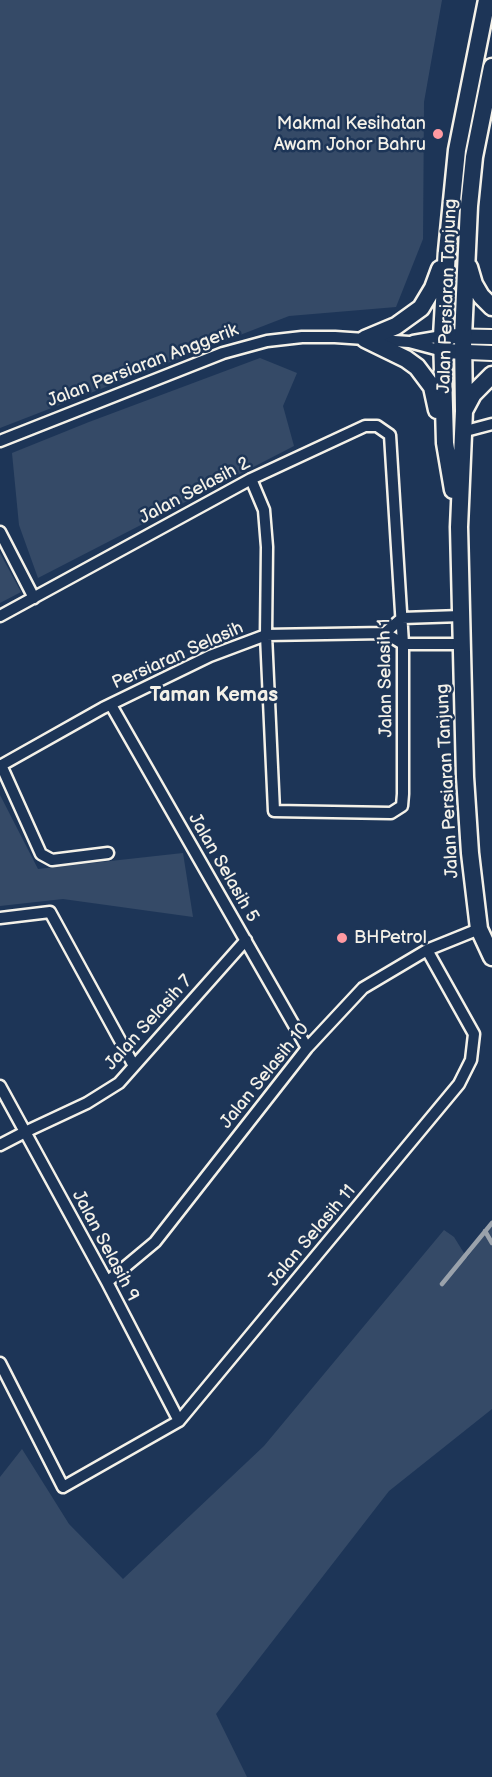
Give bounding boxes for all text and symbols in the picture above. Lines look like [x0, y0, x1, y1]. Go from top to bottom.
place label: Makmal Kesihatan Awam Johor Bahru [274, 113, 426, 156]
marker: Makmal Kesihatan Awam Johor Bahru [431, 127, 445, 141]
street label: Jalan Persiaran Tanjung [434, 198, 462, 394]
street label: Jalan Persiaran Anggerik [44, 320, 242, 412]
street label: Jalan Selasih 2 [136, 453, 254, 529]
street label: Persiaran Selasih [109, 617, 247, 695]
street label: Jalan Selasih 1 [374, 618, 398, 738]
street label: Jalan Persiaran Tanjung [432, 683, 464, 879]
district label: Taman Kemas [150, 684, 278, 708]
street label: Jalan Selasih 5 [183, 810, 263, 926]
place label: BHPetrol [354, 927, 427, 949]
marker: BHPetrol [335, 931, 349, 945]
street label: Jalan Selasih 7 [101, 971, 197, 1075]
street label: Jalan Selasih 10 [216, 1019, 314, 1133]
street label: Jalan Selasih 11 [263, 1181, 361, 1291]
street label: Jalan Selasih 9 [67, 1187, 143, 1305]

